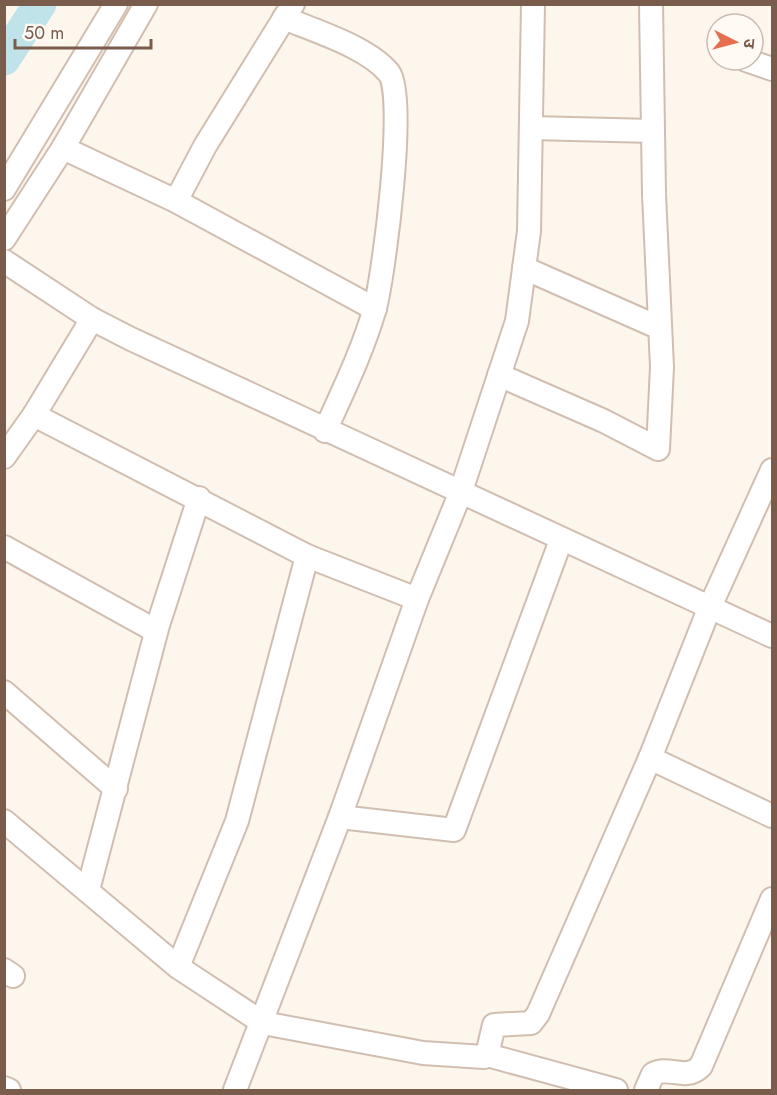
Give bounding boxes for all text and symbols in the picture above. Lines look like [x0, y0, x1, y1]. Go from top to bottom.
scale bar [15, 12, 152, 50]
north arrow [705, 12, 765, 72]
text: 50 m [24, 20, 64, 46]
text: उ [737, 38, 761, 50]

